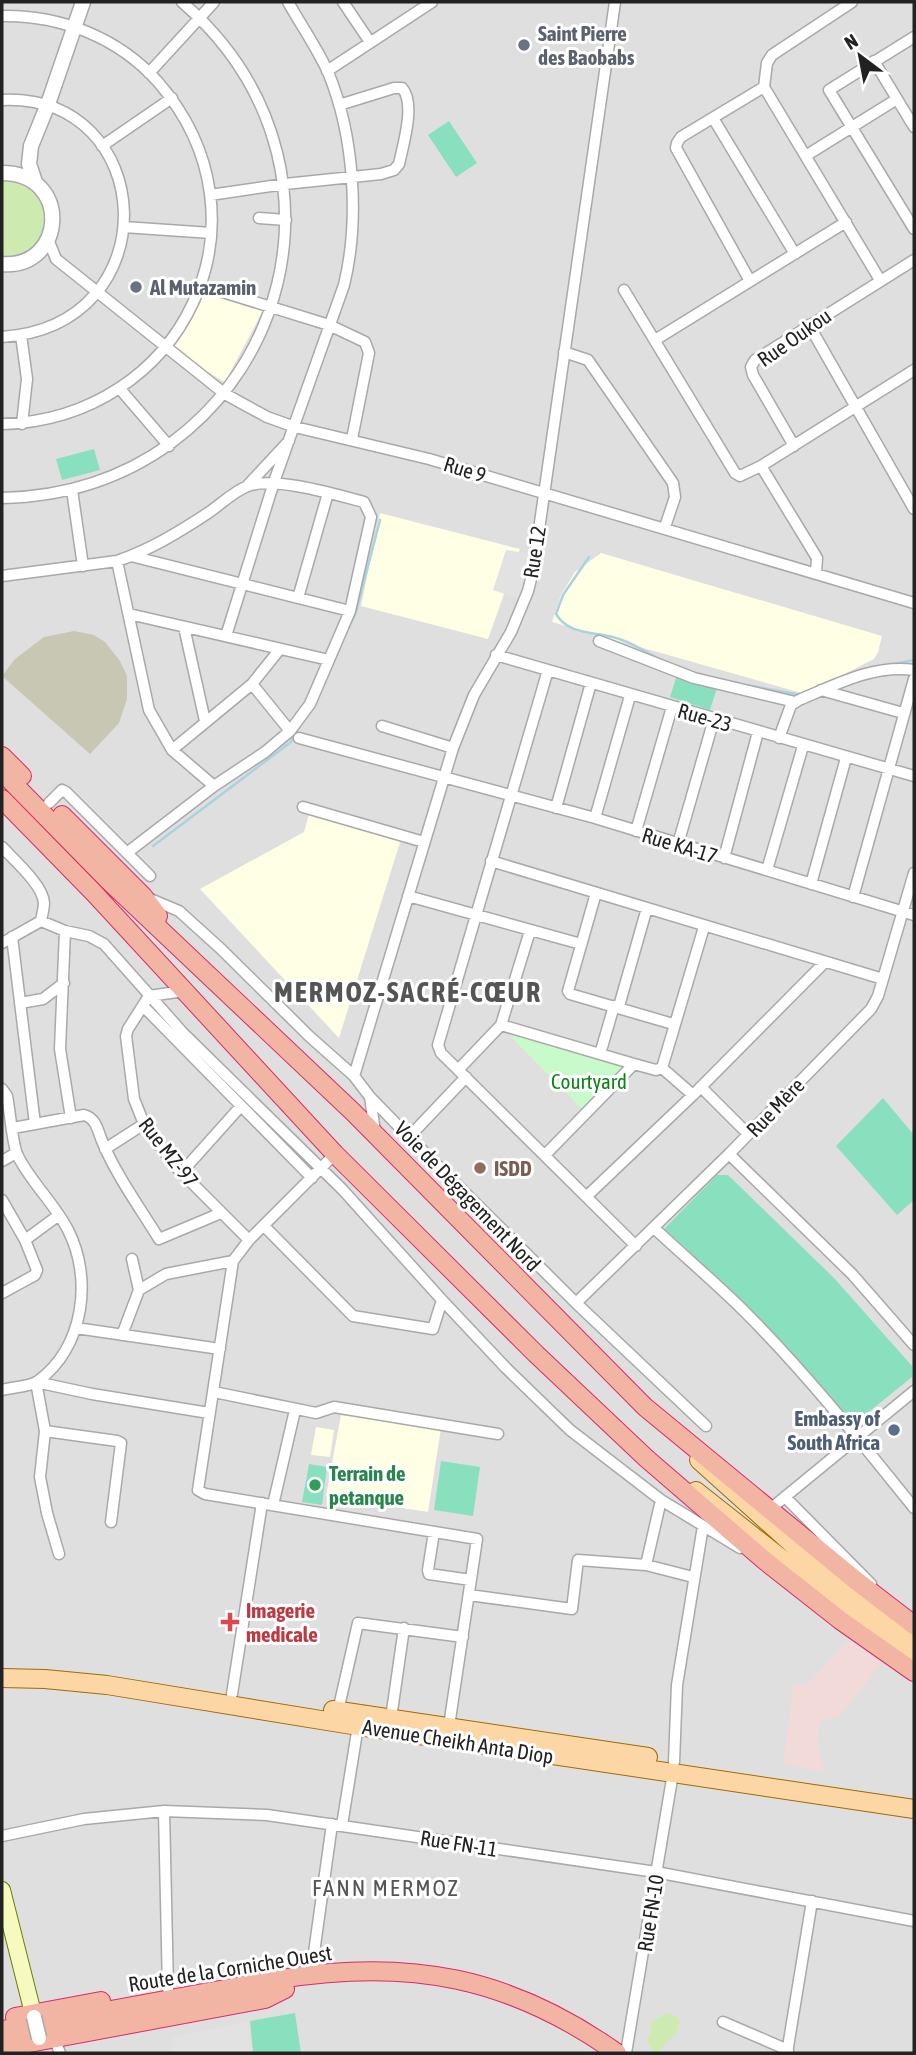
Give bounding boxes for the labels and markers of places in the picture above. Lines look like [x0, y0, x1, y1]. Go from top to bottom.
place label: Saint Pierre des Baobabs [538, 21, 635, 69]
marker: Saint Pierre des Baobabs [516, 37, 532, 53]
place label: Al Mutazamin [149, 275, 256, 299]
marker: Al Mutazamin [128, 279, 144, 295]
place label: ISDD [494, 1156, 532, 1180]
marker: ISDD [472, 1160, 488, 1176]
place label: Embassy of South Africa [787, 1406, 880, 1454]
marker: Embassy of South Africa [886, 1422, 902, 1438]
place label: Terrain de petanque [329, 1461, 406, 1509]
marker: Terrain de petanque [307, 1477, 323, 1493]
place label: Imagerie medicale [246, 1598, 318, 1646]
marker: Imagerie medicale [220, 1612, 240, 1632]

